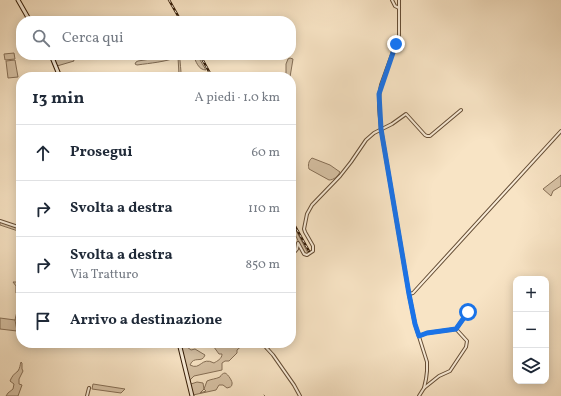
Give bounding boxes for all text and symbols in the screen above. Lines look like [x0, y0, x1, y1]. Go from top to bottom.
search box [16, 16, 296, 60]
icon: search [30, 27, 52, 49]
text: Cerca qui [62, 28, 124, 49]
route end [387, 35, 405, 53]
text: 13 min [32, 87, 85, 110]
text: A piedi · 1.0 km [195, 89, 280, 107]
icon: ahead [32, 142, 54, 164]
text: Prosegui [70, 142, 133, 163]
text: 60 m [252, 144, 280, 162]
icon: right [32, 198, 54, 220]
text: Svolta a destra [70, 198, 173, 219]
text: 110 m [248, 200, 280, 218]
text: Svolta a destra [70, 245, 173, 266]
icon: right [32, 254, 54, 276]
text: 850 m [246, 256, 280, 274]
text: Via Tratturo [70, 266, 138, 284]
map controls [513, 276, 549, 384]
button: + [513, 276, 549, 312]
route start [459, 303, 477, 321]
icon: arrive [32, 310, 54, 332]
text: Arrivo a destinazione [70, 310, 222, 331]
button: − [513, 312, 549, 348]
button: layers [513, 348, 549, 384]

